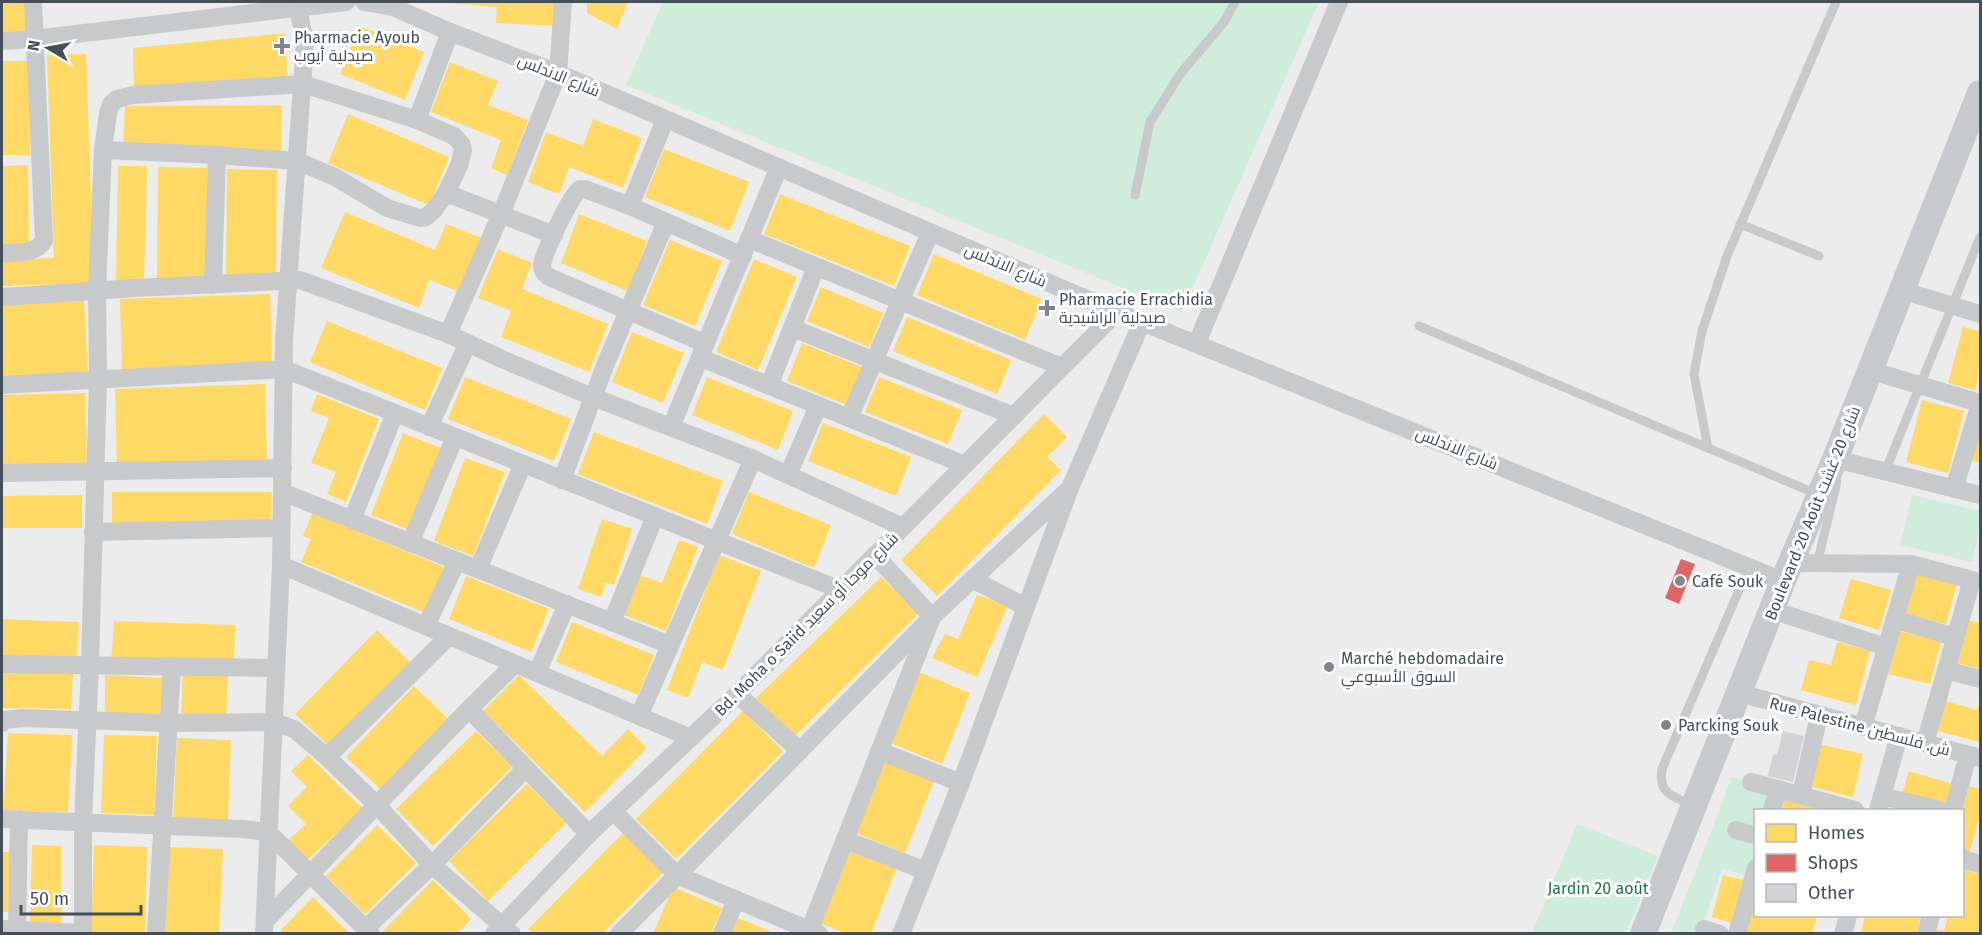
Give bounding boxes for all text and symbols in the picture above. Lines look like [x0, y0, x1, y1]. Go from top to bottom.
north arrow [18, 18, 78, 78]
place label: Pharmacie Ayoub صيدلية أيوب [294, 28, 420, 65]
text: N [23, 39, 44, 52]
marker: Pharmacie Ayoub صيدلية أيوب [275, 39, 289, 53]
street label: شارع الاندلس [514, 50, 603, 102]
street label: شارع الاندلس [961, 240, 1050, 293]
place label: Pharmacie Errachidia صيدلية الراشيدية [1059, 290, 1213, 327]
marker: Pharmacie Errachidia صيدلية الراشيدية [1040, 301, 1054, 315]
street label: Boulevard 20 Août شارع 20 غشت [1761, 403, 1866, 624]
street label: شارع الاندلس [1412, 423, 1501, 475]
street label: Bd. Moha o Saiid شارع موحا أو سعيد [711, 529, 904, 722]
place label: Café Souk [1692, 572, 1764, 591]
marker: Café Souk [1673, 574, 1687, 588]
place label: Marché hebdomadaire السوق الأسبوعي [1341, 649, 1504, 690]
marker: Marché hebdomadaire السوق الأسبوعي [1322, 660, 1336, 674]
street label: Rue Palestine ش. فلسطين [1767, 693, 1952, 761]
place label: Parcking Souk [1678, 716, 1779, 735]
marker: Parcking Souk [1659, 718, 1673, 732]
legend [1754, 809, 1964, 917]
text: Homes [1808, 822, 1864, 844]
text: Shops [1808, 852, 1858, 874]
scale bar [21, 878, 141, 916]
park label: Jardin 20 août [1547, 879, 1649, 898]
text: Other [1808, 882, 1854, 904]
text: 50 m [30, 888, 69, 910]

